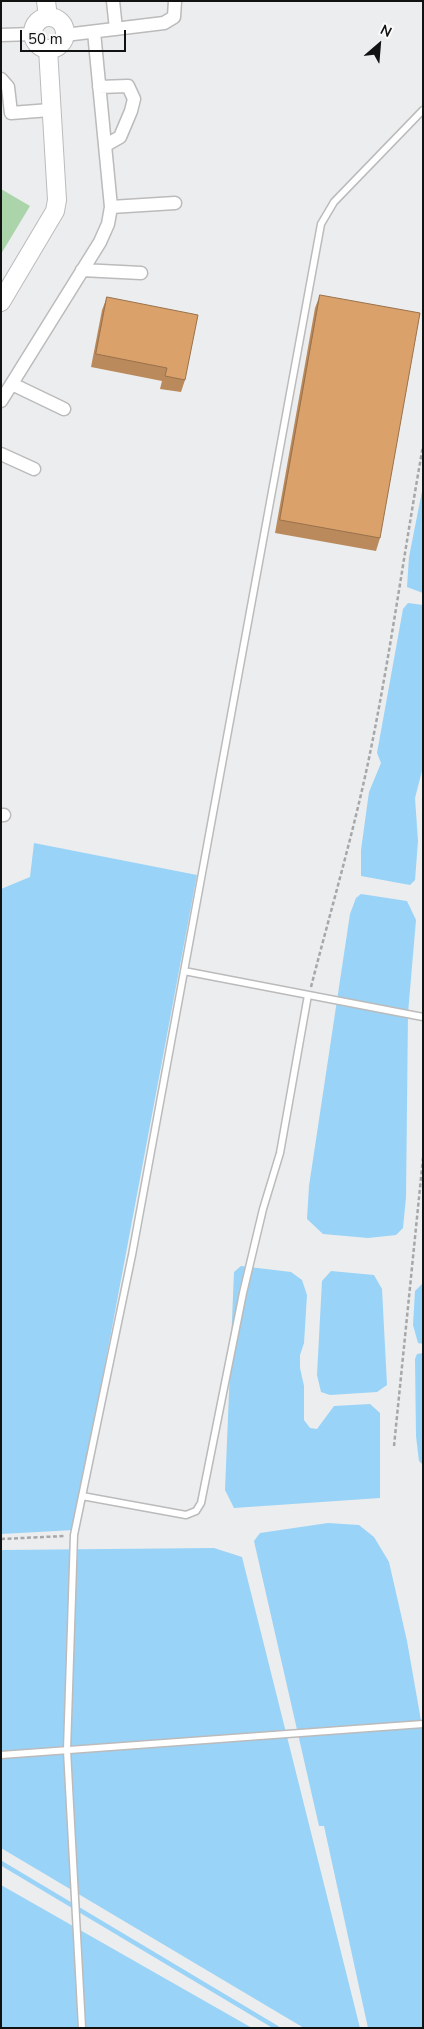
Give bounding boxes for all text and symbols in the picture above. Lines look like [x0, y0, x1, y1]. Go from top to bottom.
scale bar [22, 20, 129, 52]
north arrow [354, 20, 404, 70]
text: N [377, 20, 395, 42]
text: 50 m [28, 29, 63, 49]

